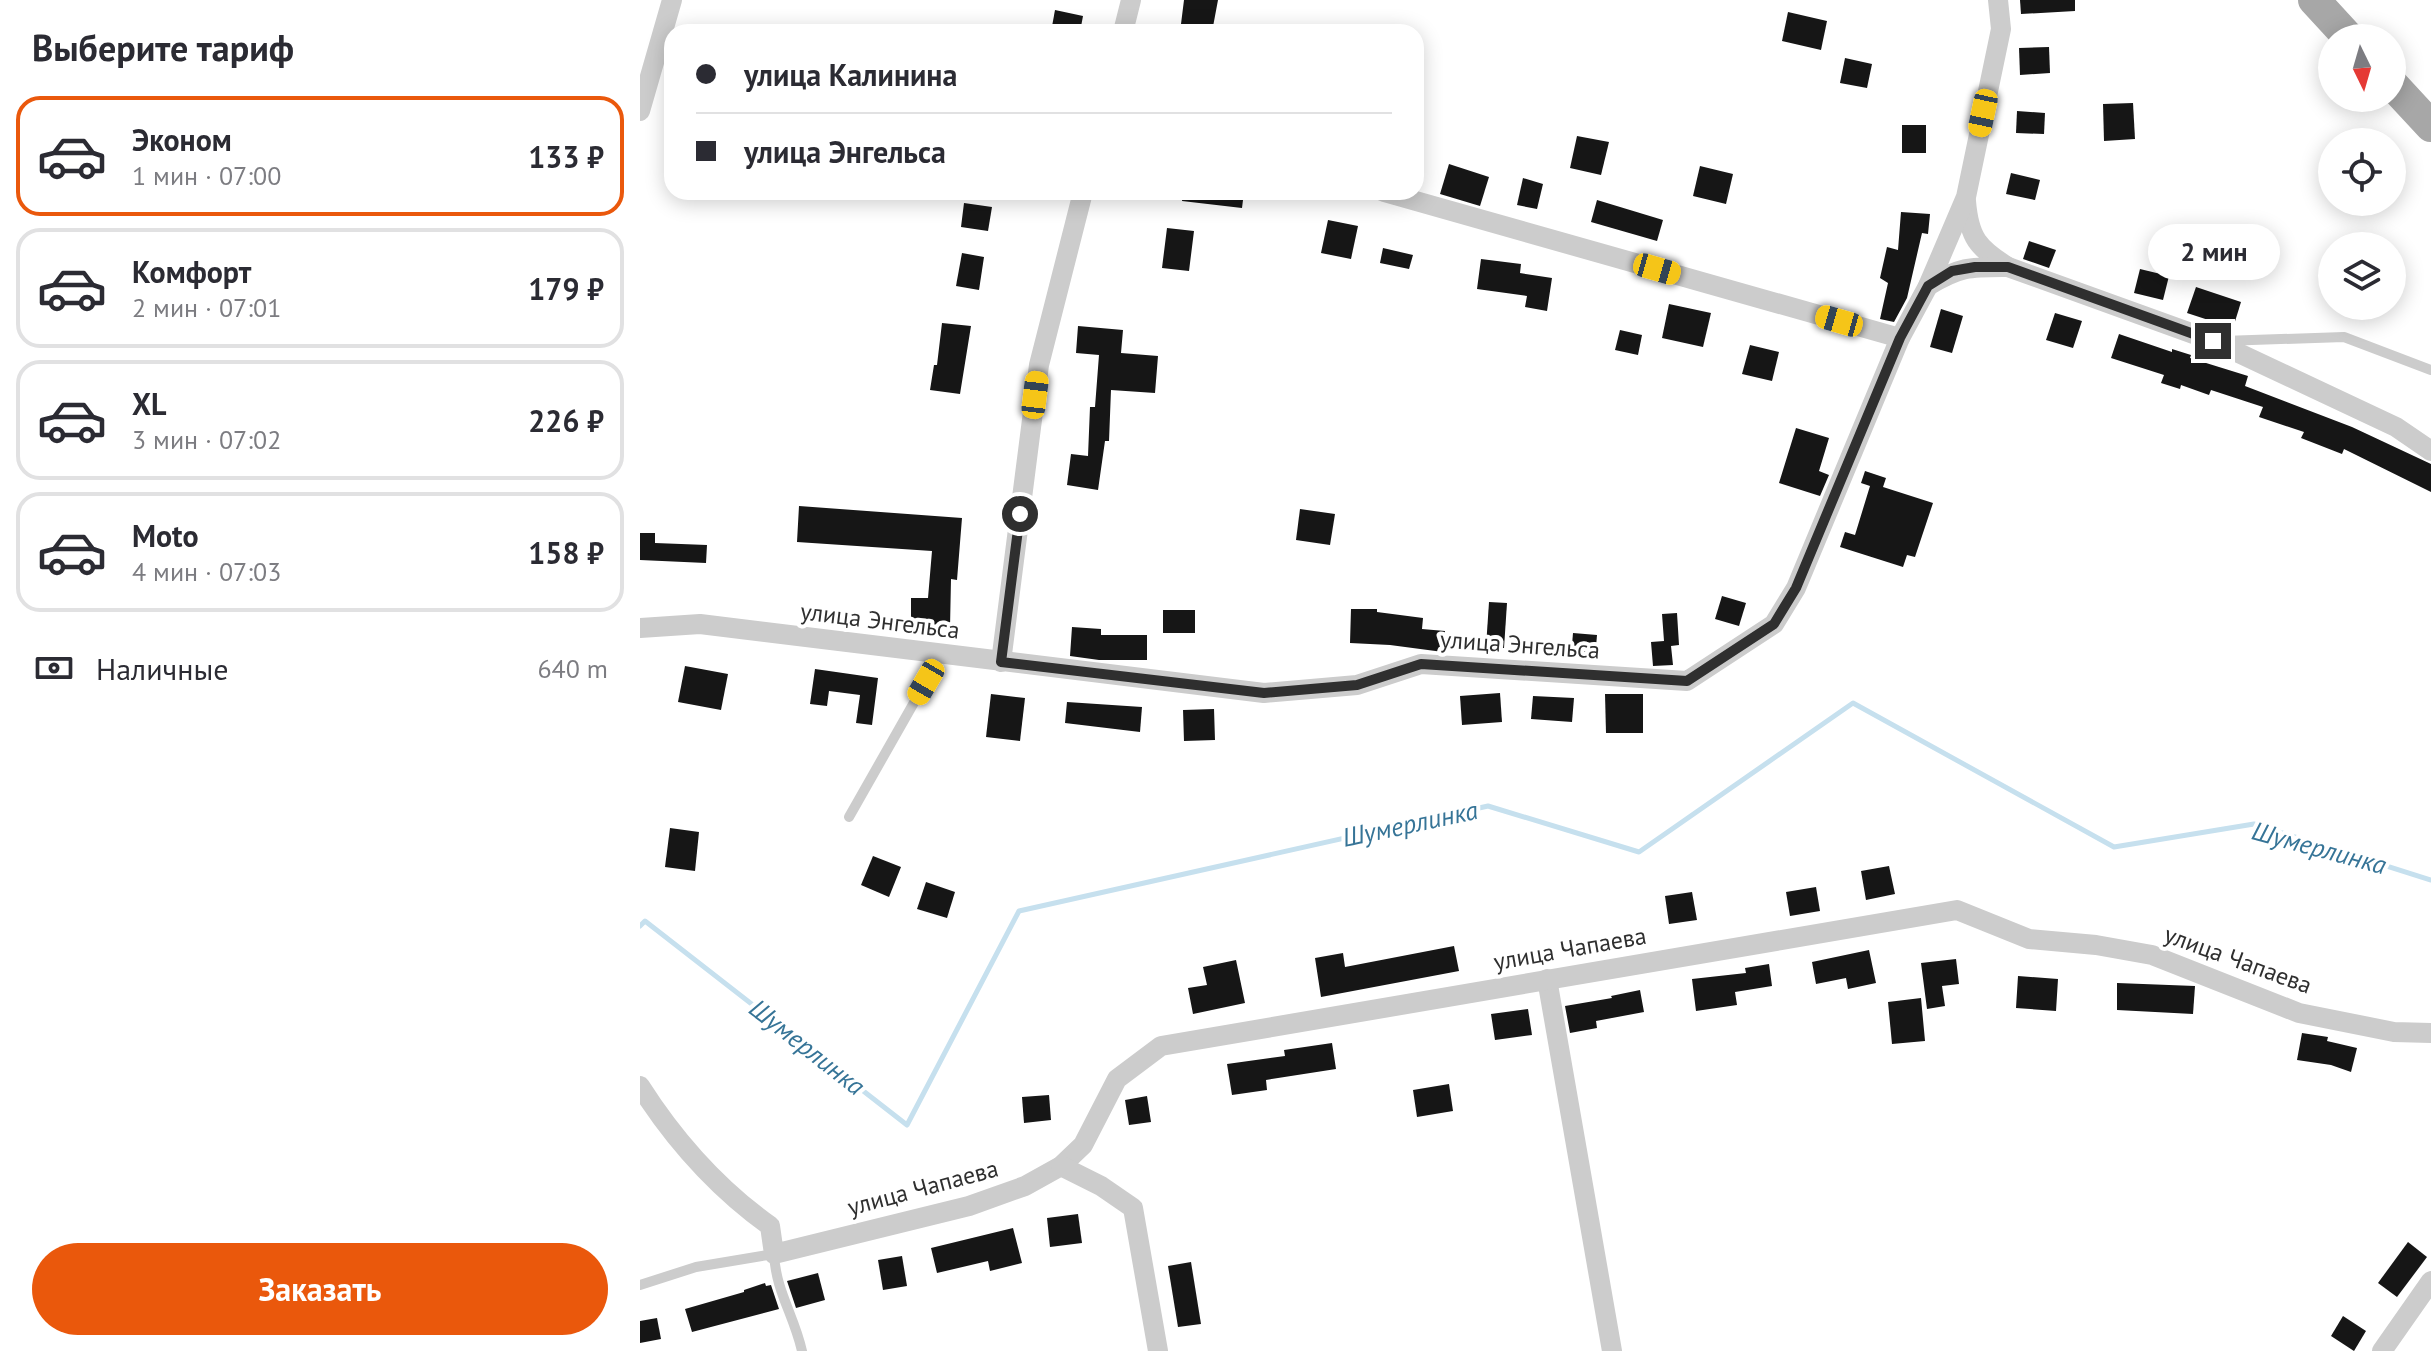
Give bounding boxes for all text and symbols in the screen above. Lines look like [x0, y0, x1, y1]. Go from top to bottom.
text: Выберите тариф [32, 24, 294, 71]
north arrow [2318, 24, 2406, 112]
map controls [2318, 24, 2406, 320]
text: улица Калинина [744, 55, 957, 94]
car [1966, 87, 2000, 139]
icon: car [36, 120, 108, 192]
text: Эконом [132, 120, 232, 159]
button: locate [2318, 128, 2406, 216]
text: улица Энгельса [744, 132, 946, 171]
text: 133 ₽ [528, 137, 604, 176]
text: 1 мин · 07:00 [132, 159, 281, 192]
callout: 2 мин [2147, 225, 2279, 281]
button: layers [2318, 232, 2406, 320]
text: 2 мин [2181, 235, 2247, 268]
car [1631, 251, 1683, 287]
icon: car [36, 252, 108, 324]
text: Комфорт [132, 252, 251, 291]
text: 179 ₽ [528, 269, 604, 308]
text: 2 мин · 07:01 [132, 291, 281, 324]
car [1813, 303, 1865, 339]
route end [2195, 323, 2231, 359]
car [1020, 370, 1050, 420]
icon: car [36, 384, 108, 456]
text: XL [132, 384, 166, 423]
text: 226 ₽ [528, 401, 604, 440]
text: 3 мин · 07:02 [132, 423, 281, 456]
route start [1002, 496, 1038, 532]
icon: car [36, 516, 108, 588]
text: Moto [132, 516, 199, 555]
text: 158 ₽ [528, 533, 604, 572]
text: 4 мин · 07:03 [132, 555, 281, 588]
street label: улица Энгельса [799, 595, 961, 646]
street label: улица Энгельса [1439, 623, 1601, 666]
icon: cash [32, 646, 76, 690]
text: Наличные [96, 649, 228, 688]
text: 640 m [537, 652, 608, 685]
car [904, 655, 948, 709]
water label: Шумерлинка [1339, 793, 1481, 854]
water label: Шумерлинка [2248, 814, 2390, 881]
street label: улица Чапаева [2160, 919, 2316, 1001]
street label: улица Чапаева [1491, 920, 1649, 977]
water label: Шумерлинка [743, 991, 872, 1102]
street label: улица Чапаева [844, 1153, 1002, 1223]
button: Заказать [32, 1243, 608, 1335]

